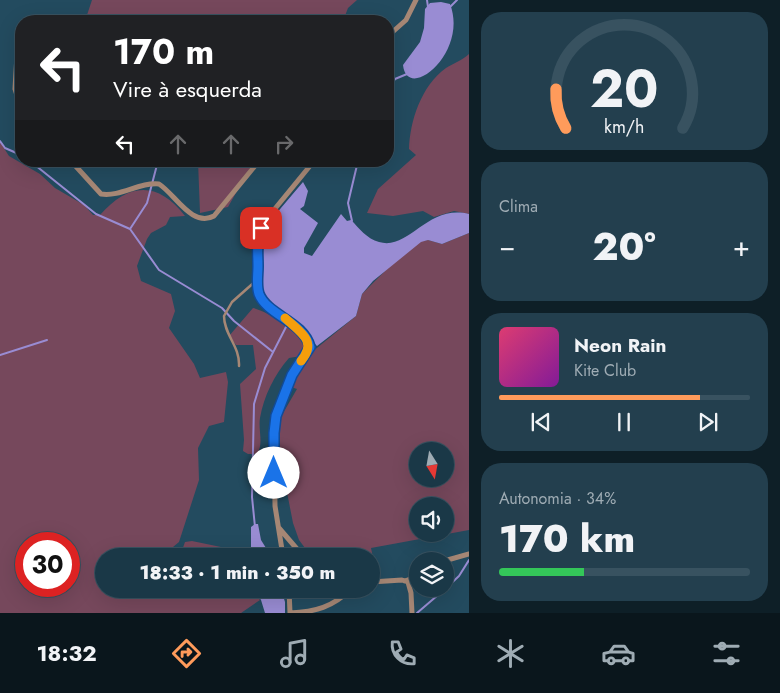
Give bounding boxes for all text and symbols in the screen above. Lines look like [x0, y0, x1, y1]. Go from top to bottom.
text: 170 m [113, 27, 214, 77]
icon: left [30, 35, 95, 100]
text: 20 [590, 51, 659, 127]
text: Vire à esquerda [113, 73, 262, 105]
text: km/h [604, 114, 645, 140]
icon: left [111, 130, 139, 158]
icon: ahead [164, 130, 192, 158]
icon: ahead [217, 130, 245, 158]
icon: right [270, 130, 298, 158]
text: Clima [499, 195, 538, 218]
pin [240, 207, 282, 249]
icon: arrive [247, 214, 275, 242]
text: 20° [593, 219, 656, 274]
text: − [499, 226, 516, 267]
text: + [733, 226, 750, 267]
text: Neon Rain [574, 332, 667, 359]
text: Kite Club [574, 359, 636, 382]
icon: previous [527, 408, 555, 436]
icon: pause [610, 408, 638, 436]
icon: next [694, 408, 722, 436]
north arrow [409, 442, 454, 488]
map controls [409, 442, 454, 597]
position arrow [247, 446, 299, 498]
text: Autonomia · 34% [499, 487, 616, 510]
button: sound [409, 497, 454, 542]
text: 170 km [499, 511, 635, 566]
speed limit sign: 30 [15, 532, 80, 597]
button: layers [409, 552, 454, 597]
text: 18:33 · 1 min · 350 m [140, 559, 335, 586]
icon: directions [169, 636, 204, 671]
icon: music [277, 636, 312, 671]
icon: phone [385, 636, 420, 671]
icon: climate [493, 636, 528, 671]
icon: car [601, 636, 636, 671]
icon: filters [709, 636, 744, 671]
text: 18:32 [36, 637, 97, 669]

